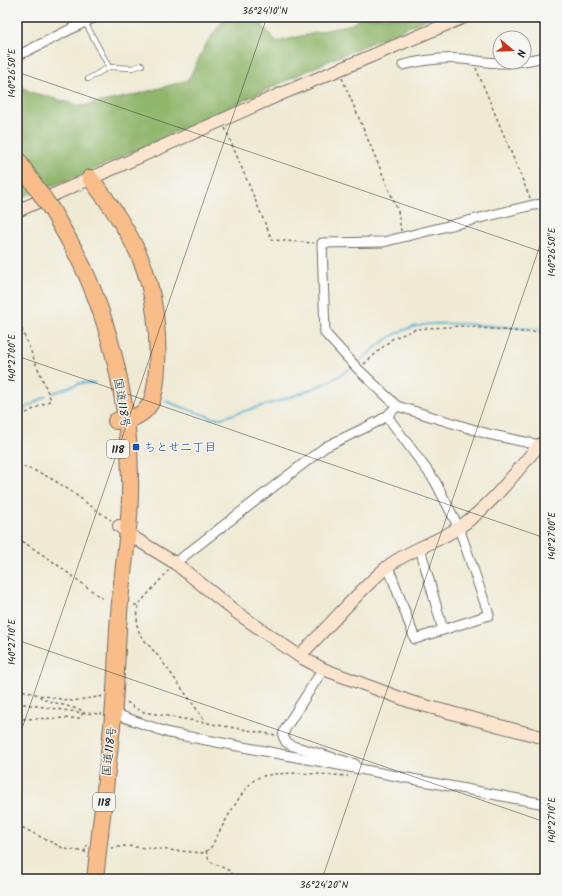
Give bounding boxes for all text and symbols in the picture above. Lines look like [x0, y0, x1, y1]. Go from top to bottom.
text: 36°24'10"N [242, 3, 288, 19]
north arrow [492, 30, 532, 70]
text: 140°26'50"E [4, 47, 20, 98]
text: N [511, 47, 530, 59]
text: 140°26'50"E [544, 226, 560, 277]
text: 140°27'00"E [4, 333, 20, 382]
street label: 国道118号 [108, 377, 135, 430]
place label: ちとせ二丁目 [144, 438, 216, 457]
road number: 118 [107, 440, 129, 458]
marker: ちとせ二丁目 [131, 442, 141, 452]
text: 140°27'00"E [544, 511, 560, 560]
text: 140°27'10"E [4, 618, 20, 665]
street label: 国道118号 [97, 725, 122, 777]
road number: 118 [93, 793, 115, 811]
text: 140°27'10"E [544, 796, 560, 843]
text: 36°24'20"N [300, 877, 348, 893]

